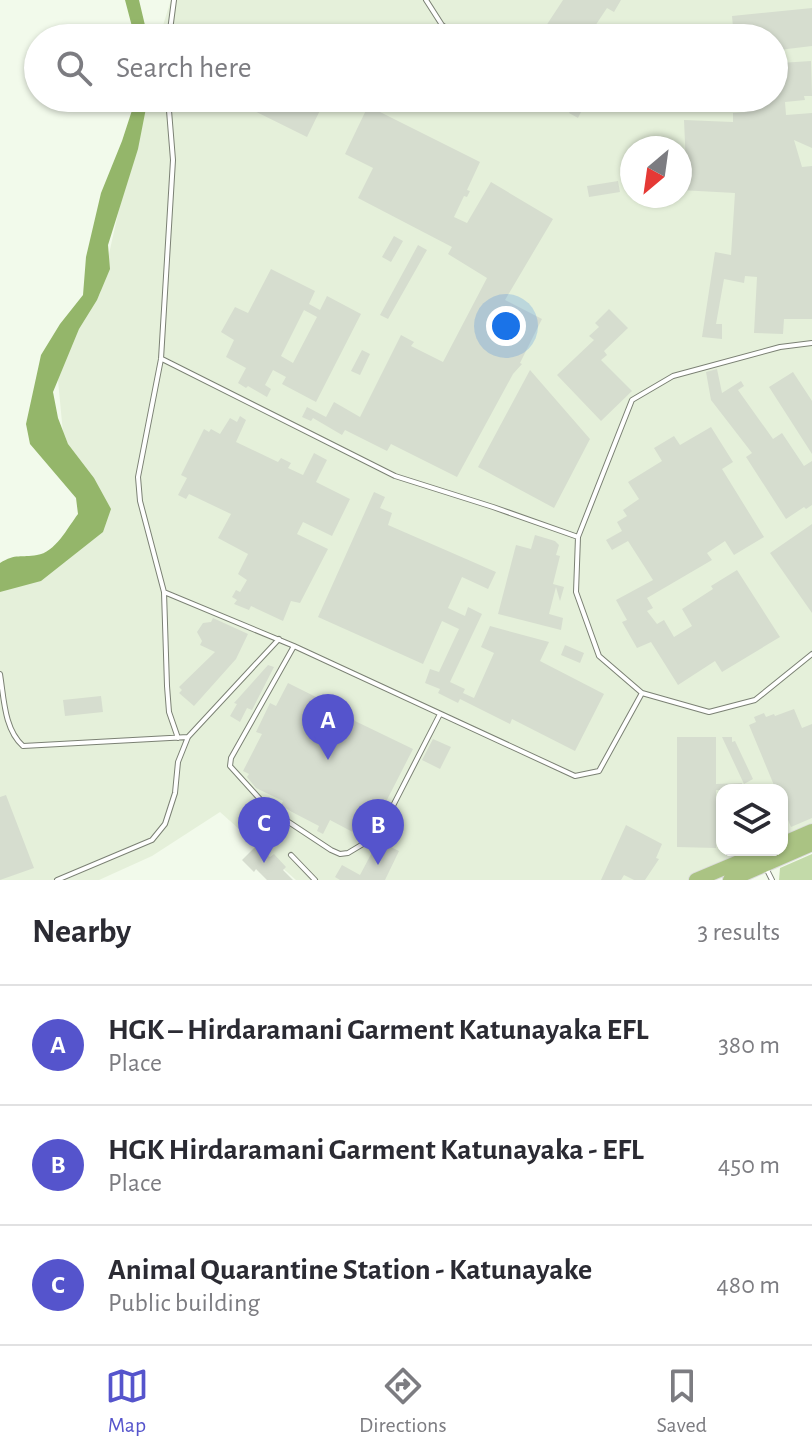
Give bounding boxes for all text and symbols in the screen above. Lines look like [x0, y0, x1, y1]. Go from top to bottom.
search box [24, 24, 788, 112]
icon: search [52, 46, 96, 90]
text: Search here [116, 53, 252, 83]
north arrow [620, 136, 692, 208]
your location [486, 306, 526, 346]
pin: A [302, 694, 354, 760]
map controls [716, 784, 788, 856]
button: layers [716, 784, 788, 856]
pin: C [238, 797, 290, 863]
pin: B [352, 799, 404, 865]
text: Nearby [32, 915, 131, 949]
text: 3 results [697, 919, 780, 945]
text: HGK – Hirdaramani Garment Katunayaka EFL [108, 1015, 649, 1045]
text: A [50, 1032, 66, 1058]
text: 380 m [718, 1032, 780, 1058]
text: Place [108, 1050, 162, 1076]
text: HGK Hirdaramani Garment Katunayaka - EFL [108, 1135, 644, 1165]
text: B [50, 1152, 66, 1178]
text: 450 m [718, 1152, 780, 1178]
text: Place [108, 1170, 162, 1196]
text: Animal Quarantine Station - Katunayake [108, 1255, 592, 1285]
text: C [51, 1272, 65, 1298]
text: 480 m [716, 1272, 780, 1298]
text: Public building [108, 1290, 260, 1316]
tab: Map [105, 1364, 149, 1438]
tab: Directions [359, 1364, 447, 1438]
tab: Saved [657, 1364, 707, 1438]

